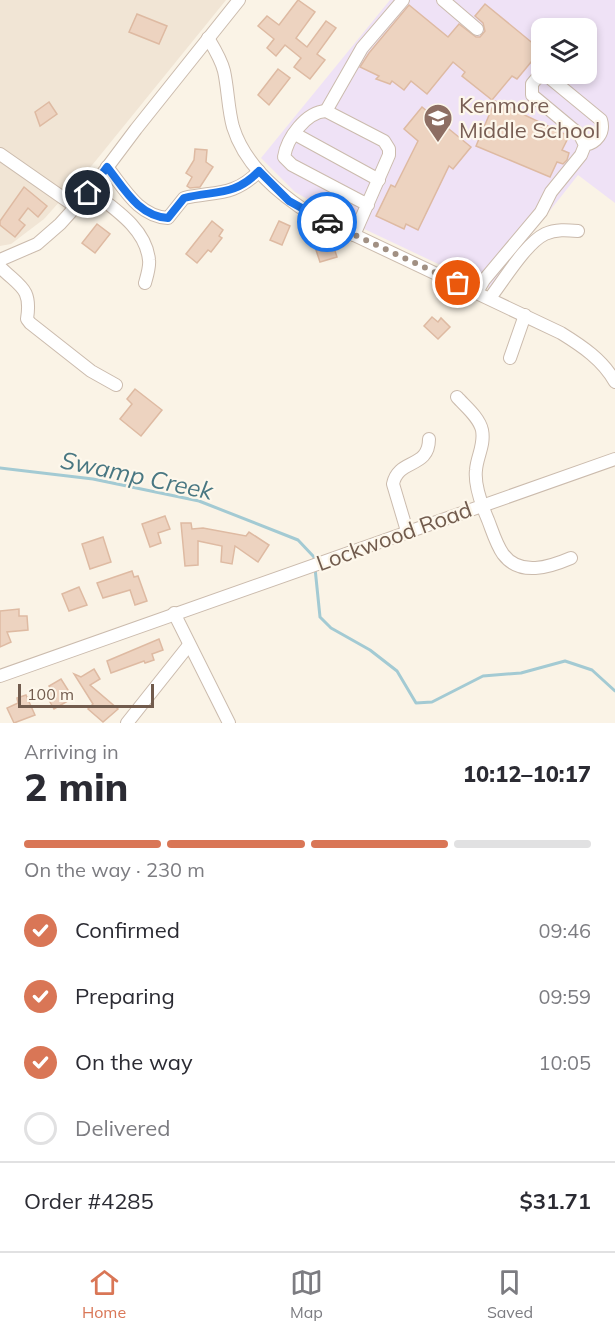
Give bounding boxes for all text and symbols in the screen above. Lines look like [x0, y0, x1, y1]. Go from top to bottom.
map controls [531, 18, 597, 84]
button: layers [531, 18, 597, 84]
place label: Kenmore Middle School [459, 91, 600, 144]
school or university icon: Kenmore Middle School [422, 102, 454, 144]
pin [62, 167, 113, 218]
icon: home [71, 176, 104, 209]
courier [297, 192, 357, 252]
icon: car [311, 206, 344, 239]
pin [432, 257, 483, 308]
icon: bag [441, 266, 474, 299]
water label: Swamp Creek [58, 444, 217, 506]
street label: Lockwood Road [313, 495, 475, 577]
scale bar [18, 681, 154, 708]
text: 100 m [27, 684, 74, 704]
text: Arriving in [24, 739, 119, 764]
text: 10:12–10:17 [463, 760, 591, 788]
text: 2 min [24, 762, 129, 811]
text: On the way · 230 m [24, 857, 205, 882]
icon: check [24, 914, 57, 947]
text: Confirmed [75, 916, 180, 944]
text: 09:46 [538, 918, 591, 943]
icon: check [24, 980, 57, 1013]
text: Preparing [75, 982, 175, 1010]
text: 09:59 [538, 984, 591, 1009]
icon: check [24, 1046, 57, 1079]
text: On the way [75, 1048, 193, 1076]
text: 10:05 [538, 1050, 591, 1075]
text: Delivered [75, 1114, 170, 1142]
text: Order #4285 [24, 1187, 154, 1215]
text: $31.71 [520, 1187, 591, 1215]
tab: Home [82, 1266, 126, 1322]
tab: Map [290, 1266, 323, 1322]
tab: Saved [487, 1266, 533, 1322]

